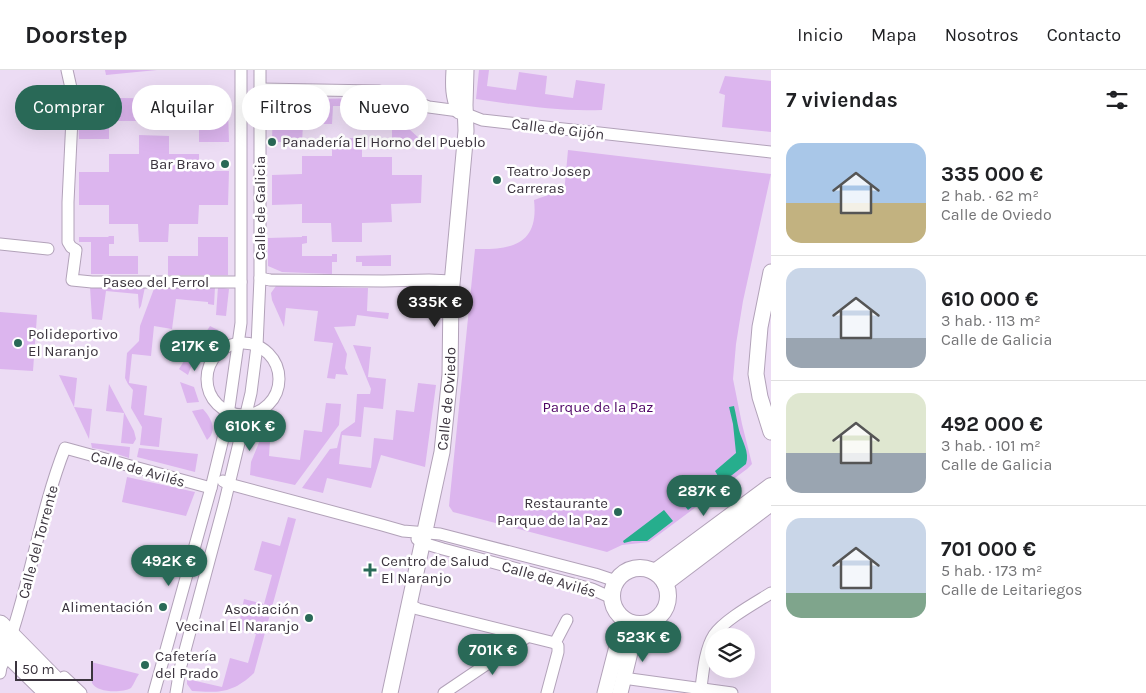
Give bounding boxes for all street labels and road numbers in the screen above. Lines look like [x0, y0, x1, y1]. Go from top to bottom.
street label: Calle de Gijón [511, 114, 605, 144]
street label: Calle de Galicia [251, 156, 269, 260]
street label: Paseo del Ferrol [103, 273, 209, 291]
street label: Calle de Oviedo [433, 347, 459, 451]
street label: Calle de Avilés [89, 447, 187, 491]
street label: Calle del Torrente [14, 483, 62, 601]
street label: Calle de Avilés [500, 557, 598, 601]

